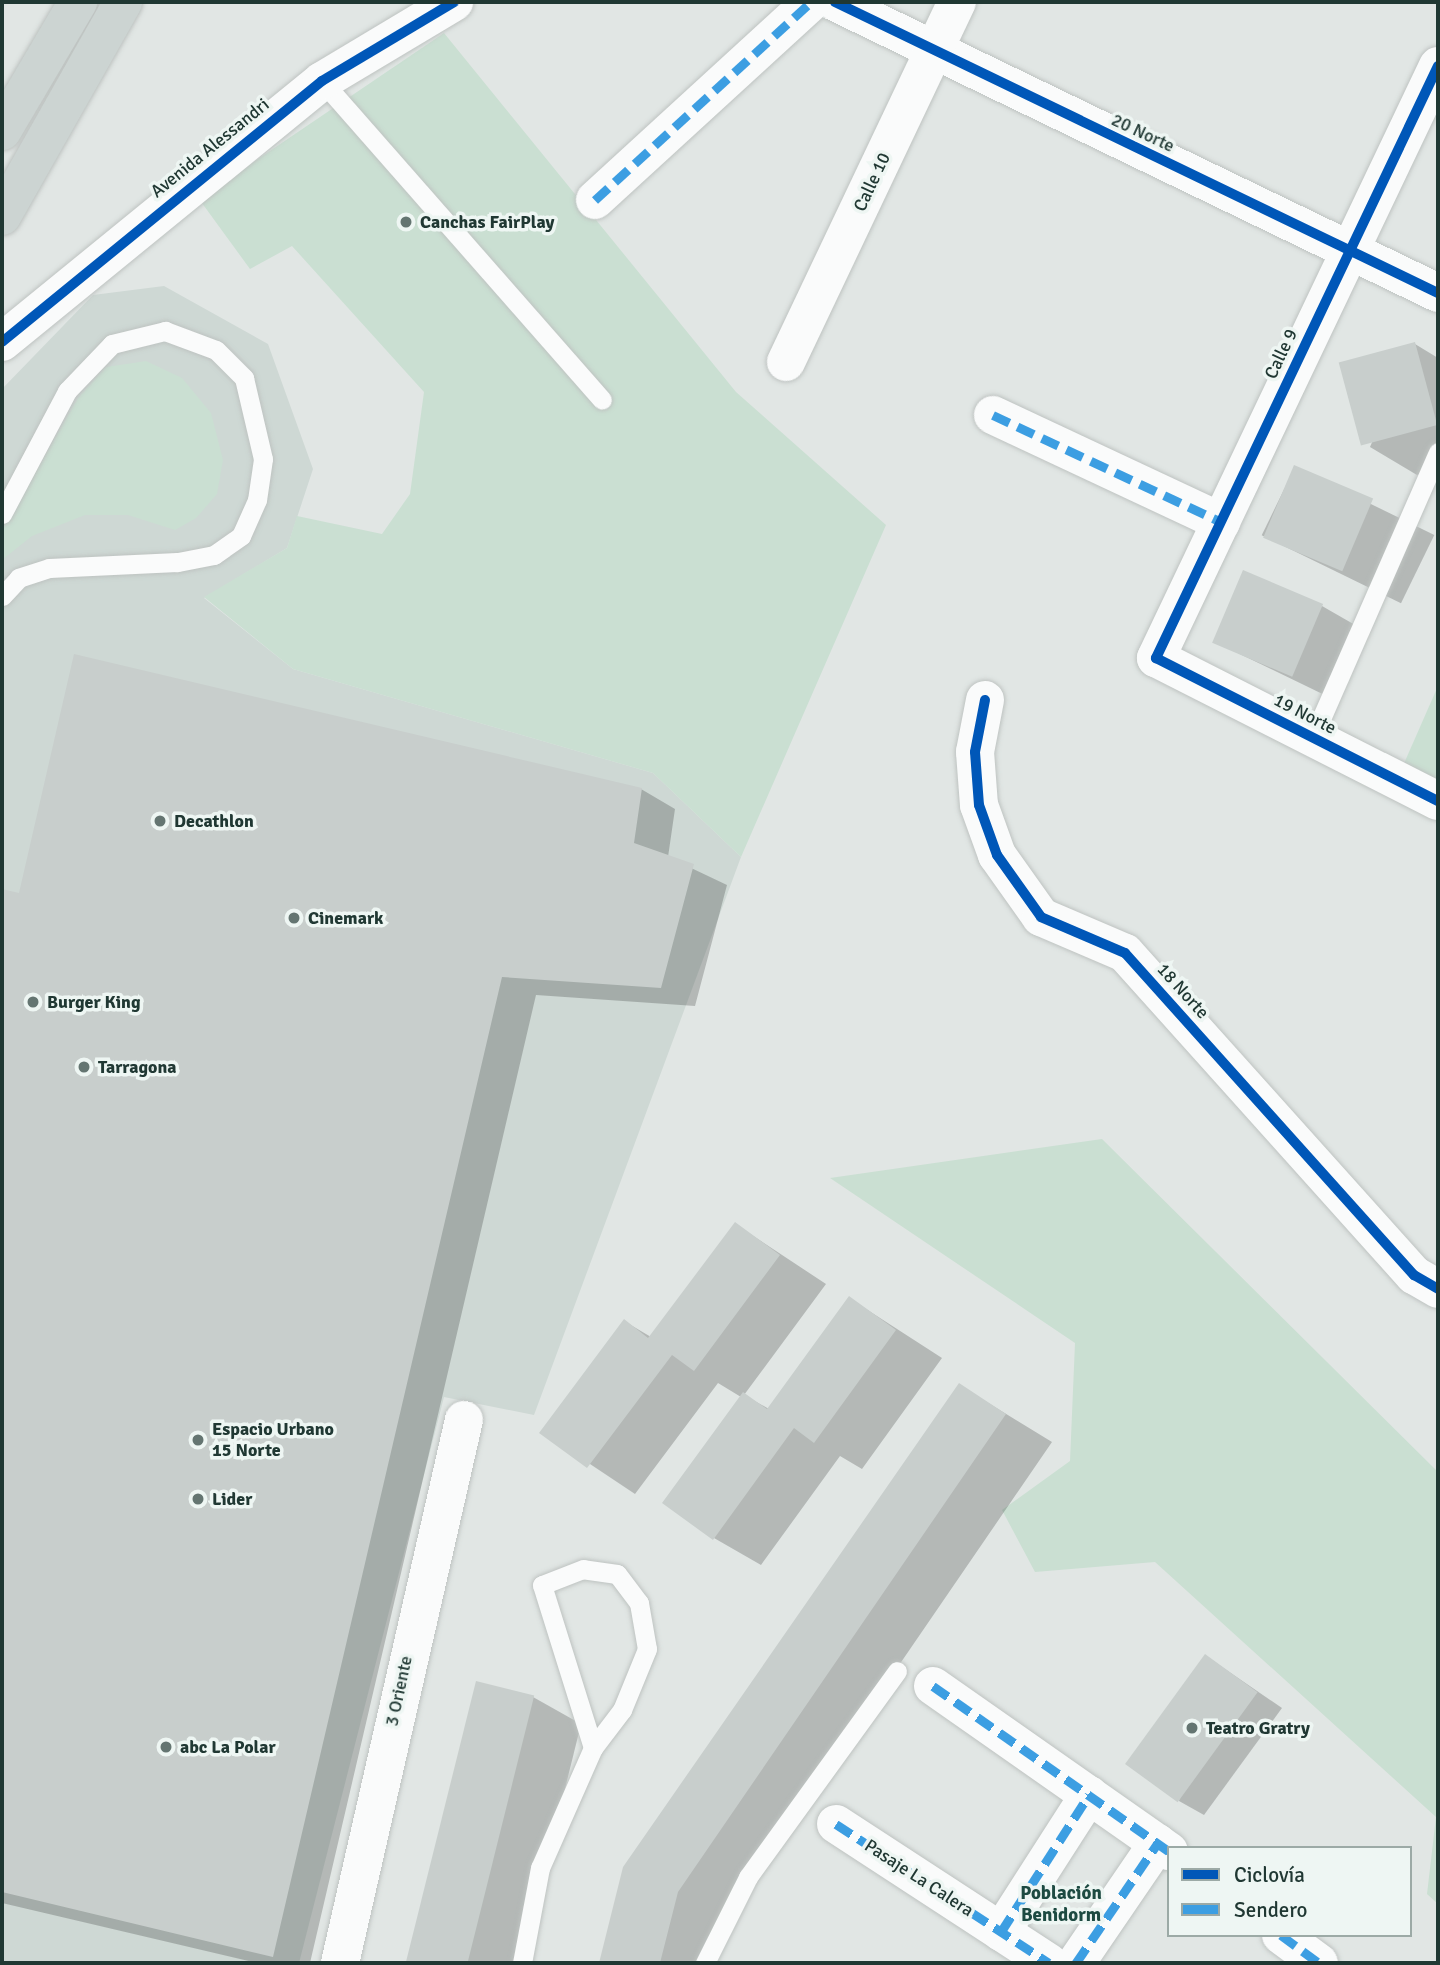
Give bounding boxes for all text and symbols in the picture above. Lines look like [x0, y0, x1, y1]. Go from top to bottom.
street label: Avenida Alessandri [146, 94, 274, 202]
street label: 20 Norte [1108, 109, 1178, 157]
street label: Calle 10 [849, 149, 895, 215]
place label: Canchas FairPlay [420, 211, 555, 233]
marker: Canchas FairPlay [398, 214, 414, 230]
street label: Calle 9 [1260, 326, 1302, 382]
street label: 19 Norte [1270, 689, 1340, 739]
place label: Decathlon [174, 810, 254, 832]
marker: Decathlon [152, 813, 168, 829]
place label: Cinemark [308, 907, 383, 929]
marker: Cinemark [286, 910, 302, 926]
street label: 18 Norte [1153, 959, 1213, 1023]
place label: Burger King [47, 991, 141, 1013]
marker: Burger King [25, 994, 41, 1010]
place label: Tarragona [98, 1056, 177, 1078]
marker: Tarragona [76, 1059, 92, 1075]
place label: Espacio Urbano 15 Norte [212, 1419, 334, 1462]
marker: Espacio Urbano 15 Norte [190, 1432, 206, 1448]
place label: Lider [212, 1488, 252, 1510]
marker: Lider [190, 1491, 206, 1507]
street label: 3 Oriente [381, 1654, 417, 1728]
place label: Teatro Gratry [1206, 1717, 1310, 1739]
marker: Teatro Gratry [1184, 1720, 1200, 1736]
place label: abc La Polar [180, 1736, 276, 1758]
marker: abc La Polar [158, 1739, 174, 1755]
street label: Pasaje La Calera [860, 1835, 978, 1921]
legend [1167, 1846, 1412, 1937]
text: Ciclovía [1234, 1862, 1305, 1888]
district label: Población Benidorm [1020, 1883, 1102, 1927]
text: Sendero [1234, 1897, 1308, 1923]

